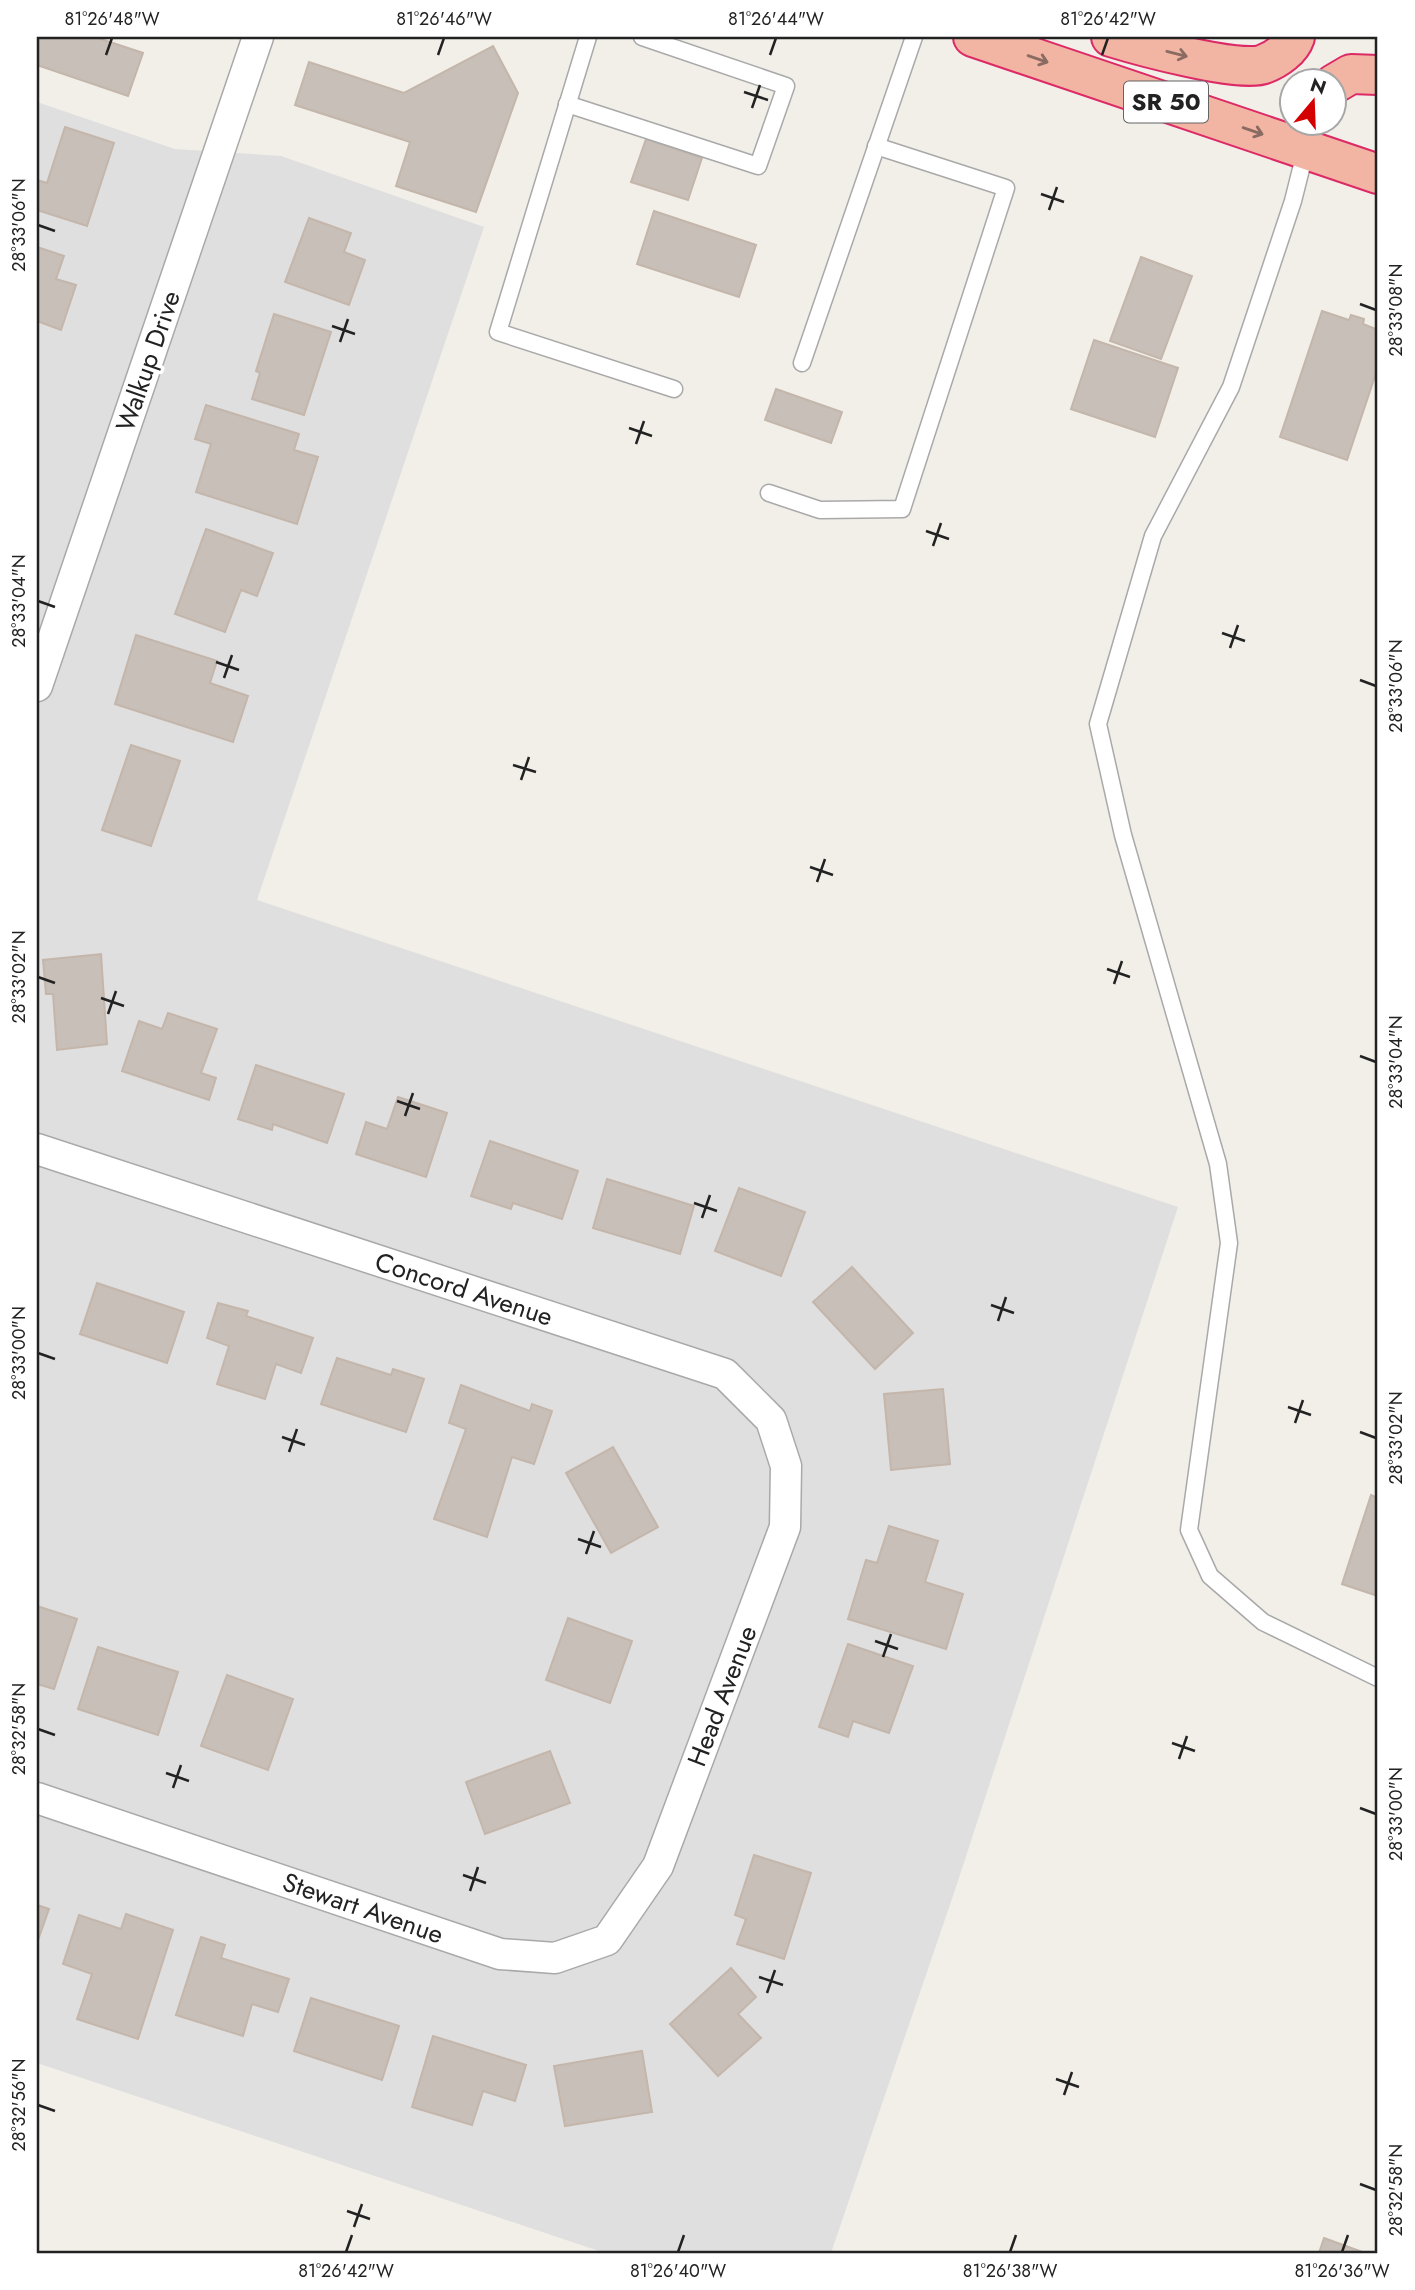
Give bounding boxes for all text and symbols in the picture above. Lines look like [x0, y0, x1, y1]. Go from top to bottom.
text: 81°26'48"W [64, 6, 160, 32]
text: 81°26'46"W [396, 6, 492, 32]
text: 81°26'44"W [728, 6, 824, 32]
text: 81°26'42"W [1060, 6, 1156, 32]
one-way arrow [1165, 48, 1188, 61]
one-way arrow [1026, 53, 1048, 66]
north arrow [1278, 66, 1348, 136]
text: N [1307, 71, 1330, 102]
road number: SR 50 [1124, 82, 1208, 122]
one-way arrow [1242, 126, 1264, 138]
text: 28°33'06"N [6, 178, 32, 272]
text: 28°33'08"N [1383, 264, 1409, 356]
street label: Walkup Drive [106, 285, 190, 437]
text: 28°33'04"N [6, 554, 32, 648]
text: 28°33'06"N [1383, 639, 1409, 733]
text: 28°33'02"N [6, 930, 32, 1024]
text: 28°33'04"N [1383, 1015, 1409, 1109]
street label: Concord Avenue [370, 1242, 558, 1336]
text: 28°33'00"N [6, 1306, 32, 1400]
text: 28°33'02"N [1383, 1391, 1409, 1485]
street label: Head Avenue [678, 1620, 766, 1772]
text: 28°32'58"N [6, 1683, 32, 1775]
text: 28°33'00"N [1383, 1767, 1409, 1861]
street label: Stewart Avenue [278, 1863, 448, 1953]
text: 28°32'56"N [6, 2058, 32, 2152]
text: 28°32'58"N [1383, 2144, 1409, 2236]
text: 81°26'42"W [298, 2258, 394, 2284]
text: 81°26'40"W [630, 2258, 726, 2284]
text: 81°26'38"W [963, 2258, 1057, 2284]
text: 81°26'36"W [1294, 2258, 1390, 2284]

